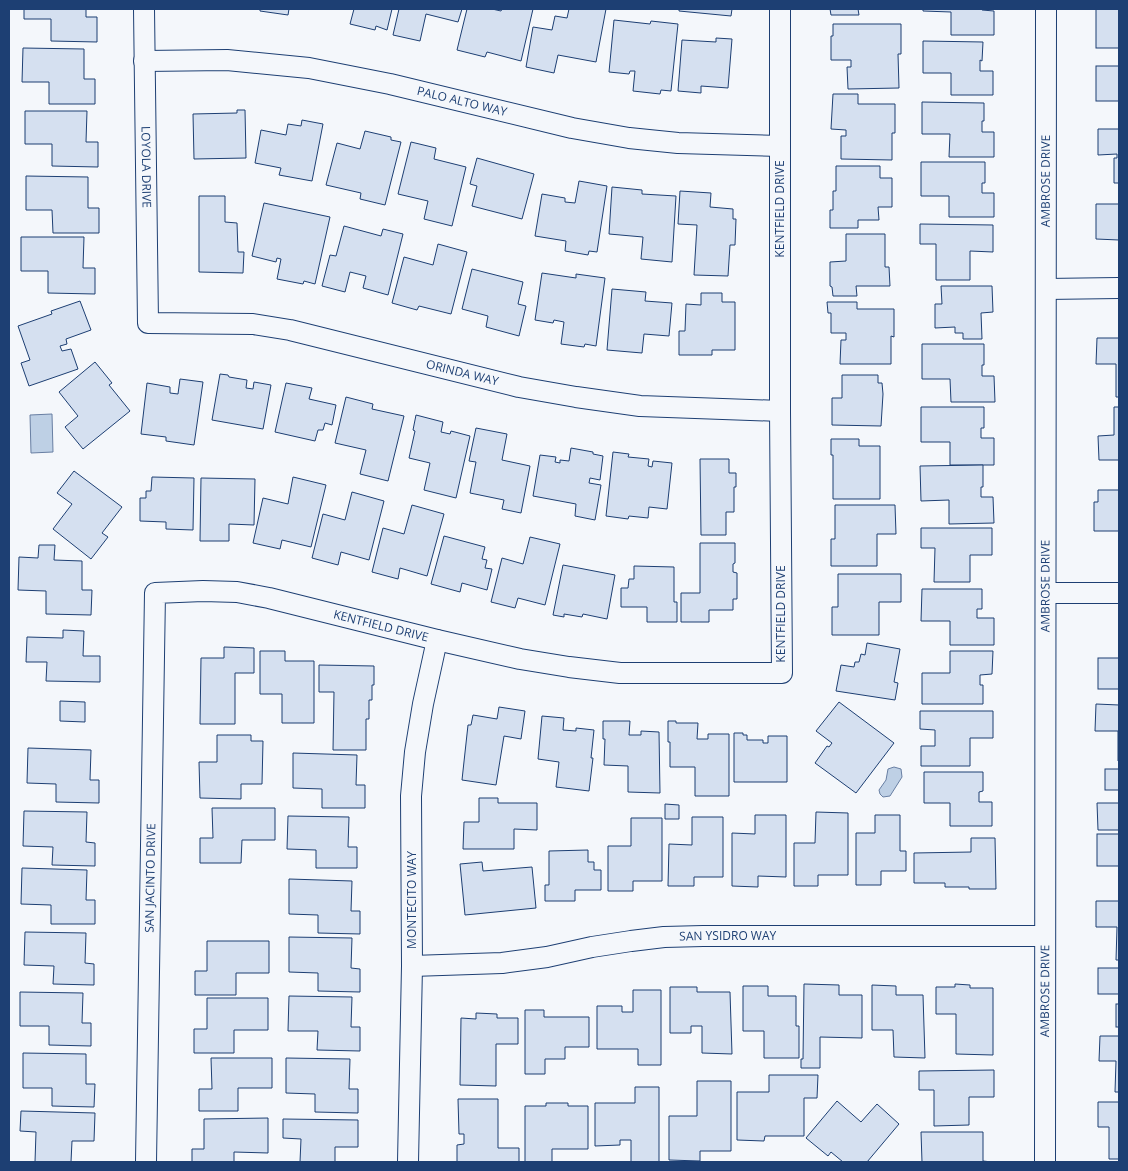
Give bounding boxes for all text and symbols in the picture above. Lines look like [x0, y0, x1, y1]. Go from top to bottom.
street label: PALO ALTO WAY [415, 82, 509, 120]
street label: LOYOLA DRIVE [137, 126, 156, 208]
street label: AMBROSE DRIVE [1037, 135, 1054, 227]
street label: KENTFIELD DRIVE [771, 160, 788, 258]
street label: ORINDA WAY [424, 355, 501, 390]
street label: AMBROSE DRIVE [1036, 540, 1054, 632]
street label: KENTFIELD DRIVE [772, 565, 789, 663]
street label: KENTFIELD DRIVE [332, 605, 430, 646]
street label: SAN JACINTO DRIVE [141, 823, 159, 933]
street label: MONTECITO WAY [403, 851, 420, 949]
street label: SAN YSIDRO WAY [679, 927, 777, 945]
street label: AMBROSE DRIVE [1036, 945, 1053, 1037]

